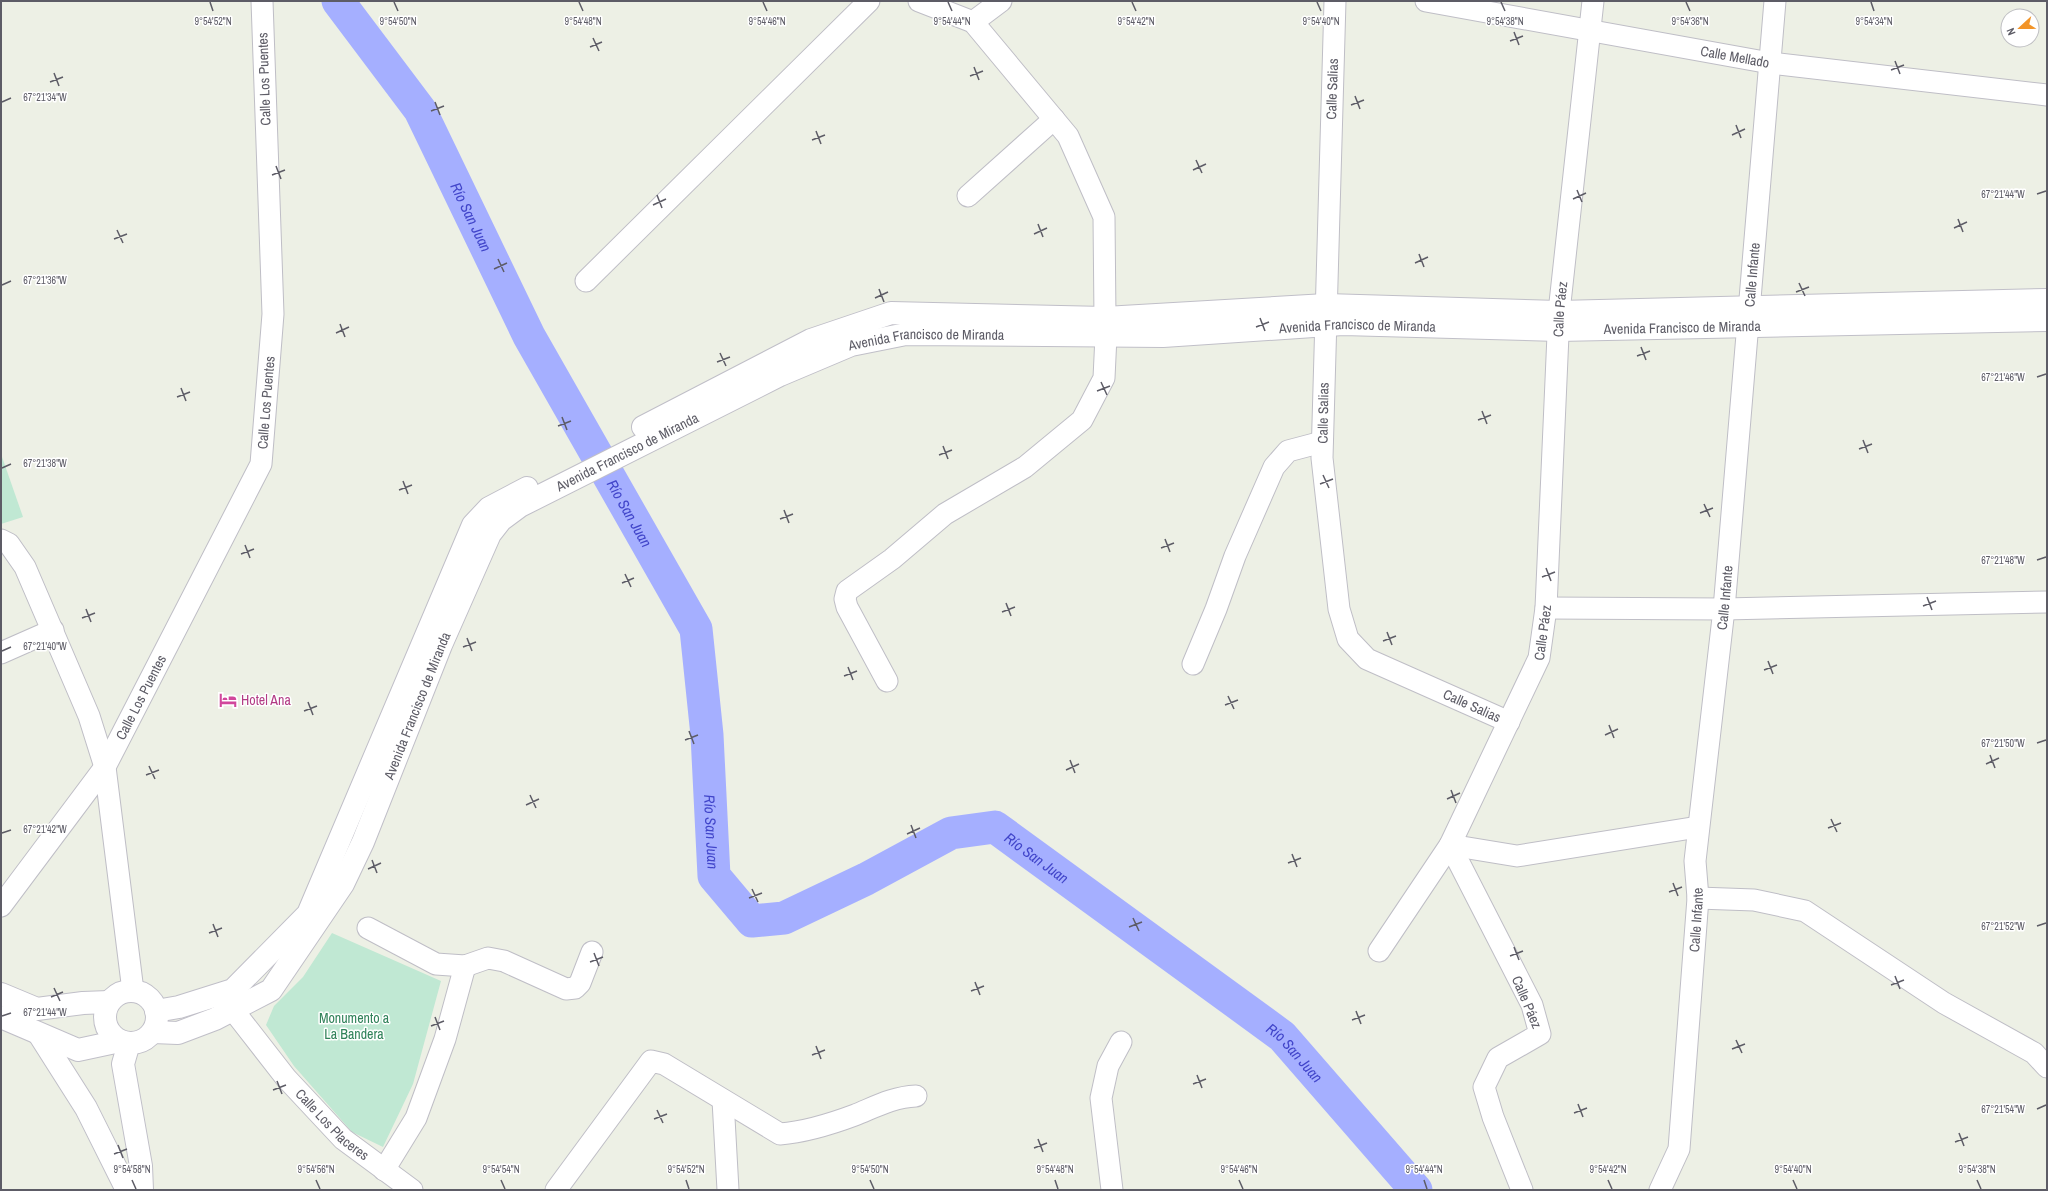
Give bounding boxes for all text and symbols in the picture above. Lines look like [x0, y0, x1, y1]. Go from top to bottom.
north arrow [2000, 8, 2040, 48]
text: 9°54'52"N [194, 15, 232, 28]
text: 9°54'50"N [379, 15, 417, 28]
text: 9°54'48"N [564, 15, 602, 28]
text: 9°54'46"N [748, 15, 786, 28]
text: 9°54'44"N [933, 15, 971, 28]
text: 9°54'42"N [1117, 15, 1155, 28]
text: 9°54'40"N [1302, 15, 1340, 28]
text: 9°54'38"N [1486, 15, 1524, 28]
text: 9°54'36"N [1671, 15, 1709, 28]
text: 9°54'34"N [1855, 15, 1893, 28]
text: N [2003, 26, 2018, 37]
street label: Calle Los Puentes [253, 32, 275, 126]
street label: Calle Mellado [1699, 42, 1771, 72]
street label: Calle Salias [1322, 58, 1342, 120]
text: 67°21'34"W [23, 91, 67, 104]
water label: Río San Juan [446, 179, 497, 255]
text: 67°21'44"W [1981, 188, 2025, 201]
street label: Calle Infante [1740, 242, 1764, 308]
text: 67°21'36"W [23, 274, 67, 287]
street label: Calle Páez [1549, 280, 1571, 337]
street label: Avenida Francisco de Miranda [1277, 315, 1437, 337]
street label: Avenida Francisco de Miranda [1603, 317, 1762, 338]
street label: Avenida Francisco de Miranda [846, 325, 1005, 355]
street label: Calle Los Puentes [253, 355, 279, 450]
text: 67°21'46"W [1981, 371, 2025, 384]
street label: Calle Salias [1313, 382, 1333, 444]
street label: Avenida Francisco de Miranda [552, 408, 702, 496]
text: 67°21'38"W [23, 457, 67, 470]
water label: Río San Juan [602, 475, 658, 551]
text: 67°21'48"W [1981, 554, 2025, 567]
street label: Calle Infante [1713, 565, 1737, 631]
street label: Calle Páez [1530, 604, 1555, 661]
street label: Avenida Francisco de Miranda [379, 629, 455, 783]
text: 67°21'40"W [23, 640, 67, 653]
street label: Calle Los Puentes [112, 651, 170, 743]
street label: Calle Salias [1440, 685, 1504, 726]
hotel icon: Hotel Ana [218, 690, 238, 710]
place label: Hotel Ana [241, 691, 291, 709]
text: 67°21'50"W [1981, 737, 2025, 750]
water label: Río San Juan [699, 794, 724, 870]
text: 67°21'42"W [23, 823, 67, 836]
water label: Río San Juan [1001, 827, 1073, 888]
street label: Calle Infante [1685, 887, 1707, 953]
text: 67°21'52"W [1981, 920, 2025, 933]
street label: Calle Páez [1508, 973, 1546, 1031]
text: 67°21'44"W [23, 1006, 67, 1019]
park label: Monumento a La Bandera [319, 1009, 390, 1043]
water label: Río San Juan [1262, 1018, 1328, 1087]
street label: Calle Los Placeres [292, 1085, 373, 1164]
text: 67°21'54"W [1981, 1103, 2025, 1116]
text: 9°54'58"N [113, 1163, 151, 1176]
text: 9°54'56"N [297, 1163, 335, 1176]
text: 9°54'54"N [482, 1163, 520, 1176]
text: 9°54'52"N [667, 1163, 705, 1176]
text: 9°54'50"N [851, 1163, 889, 1176]
text: 9°54'48"N [1036, 1163, 1074, 1176]
text: 9°54'46"N [1220, 1163, 1258, 1176]
text: 9°54'44"N [1405, 1163, 1443, 1176]
text: 9°54'42"N [1589, 1163, 1627, 1176]
text: 9°54'40"N [1774, 1163, 1812, 1176]
text: 9°54'38"N [1958, 1163, 1996, 1176]

